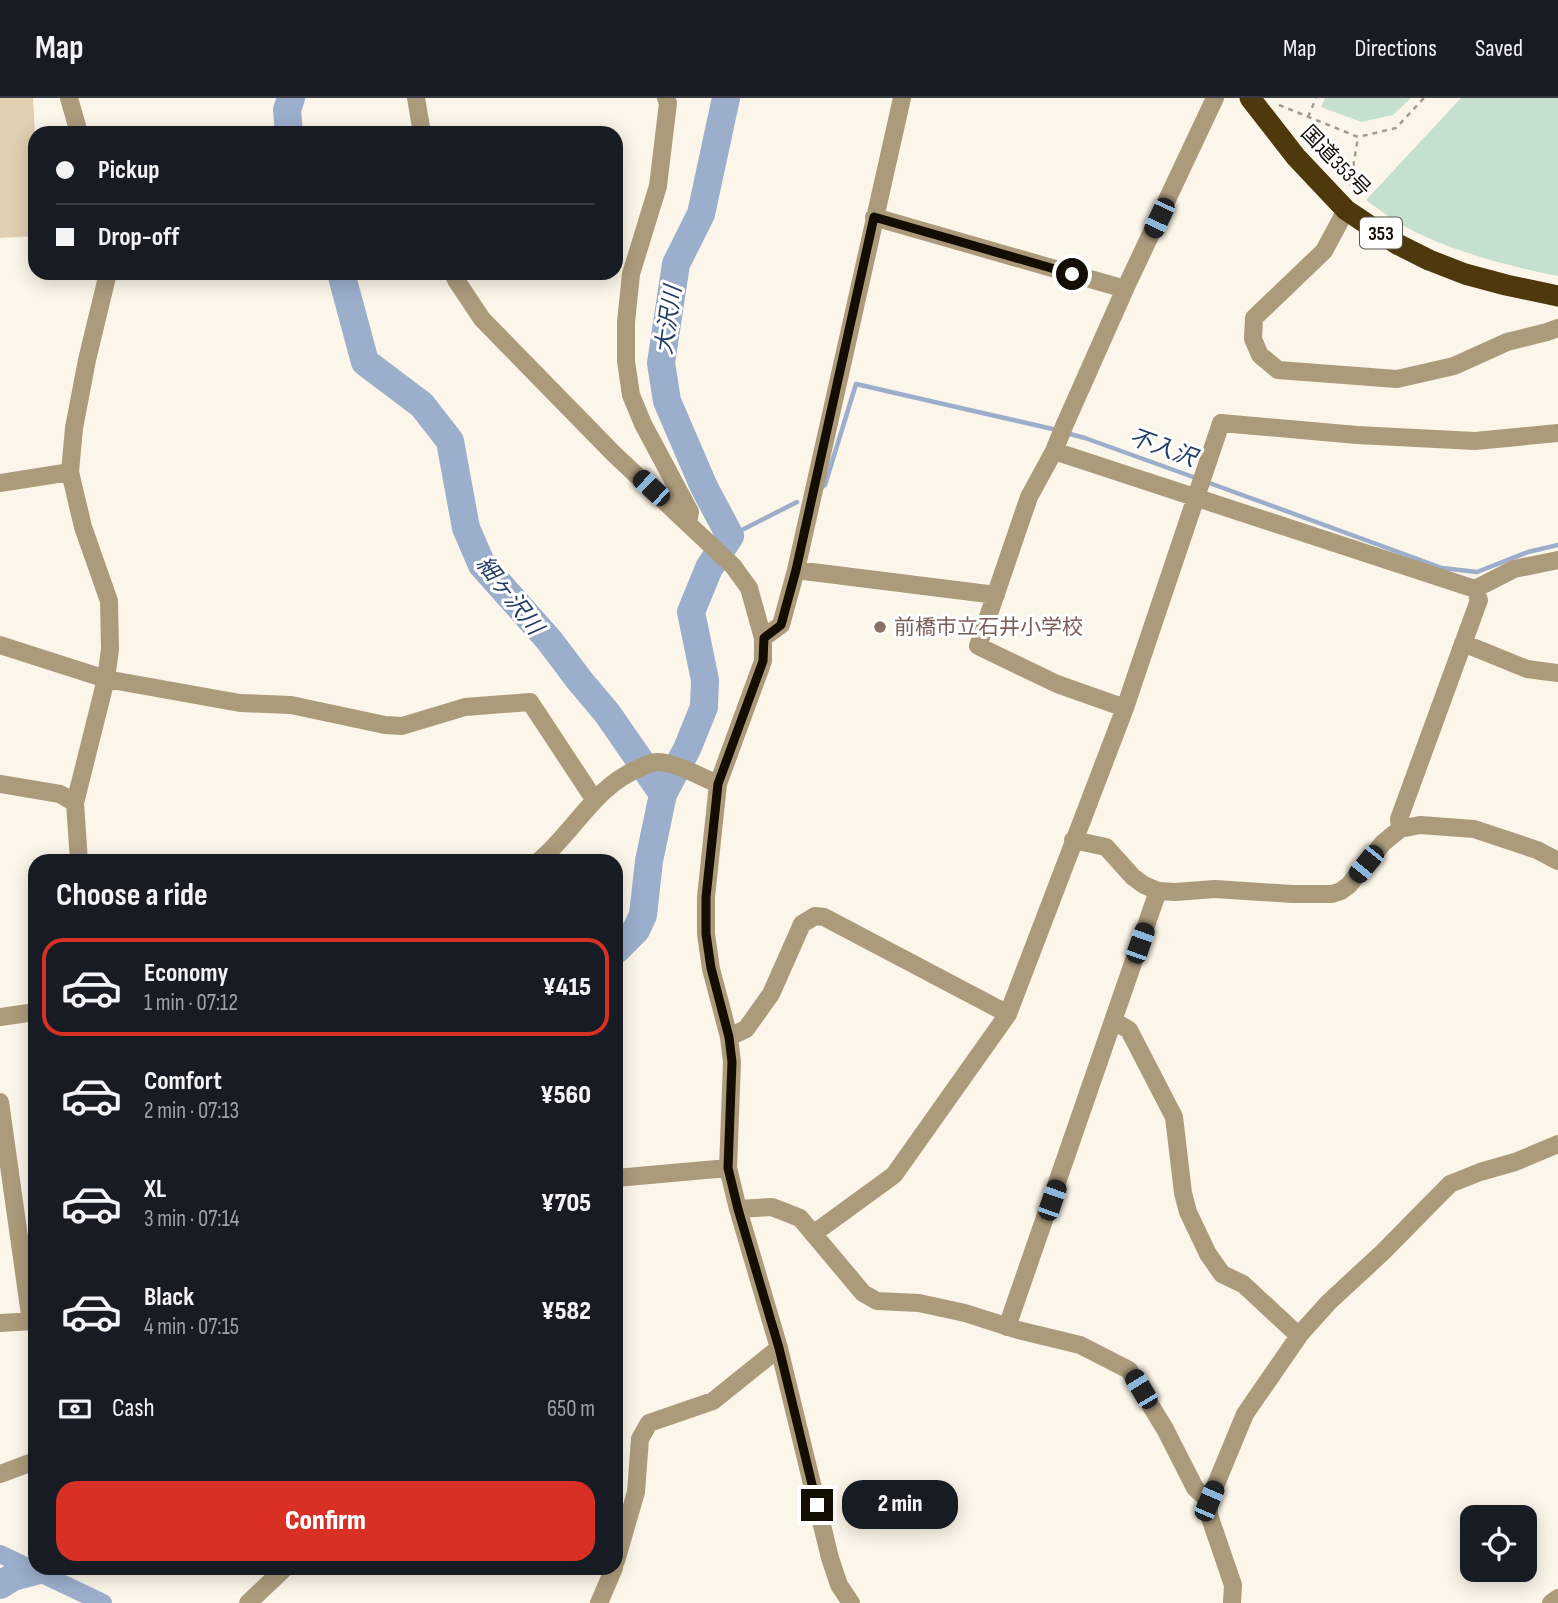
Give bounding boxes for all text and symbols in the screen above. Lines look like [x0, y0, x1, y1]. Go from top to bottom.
text: Map [35, 28, 84, 68]
text: Map [1283, 34, 1316, 63]
text: Directions [1354, 34, 1437, 63]
text: Saved [1475, 34, 1523, 63]
street label: 国道353号 [1296, 121, 1376, 202]
text: Pickup [98, 155, 160, 186]
car [1141, 195, 1178, 241]
road number: 353 [1360, 217, 1402, 248]
text: Drop-off [98, 222, 179, 253]
route start [1056, 258, 1088, 290]
water label: 大沢川 [650, 281, 688, 356]
water label: 不入沢 [1125, 423, 1203, 474]
car [629, 466, 674, 510]
water label: 細ヶ沢川 [470, 551, 550, 643]
place label: 前橋市立石井小学校 [894, 615, 1083, 640]
marker: 前橋市立石井小学校 [872, 619, 888, 635]
car [1345, 841, 1388, 887]
text: Choose a ride [56, 876, 208, 915]
car [1124, 920, 1157, 966]
icon: car [60, 956, 123, 1019]
text: Economy [144, 958, 228, 989]
text: ¥415 [543, 972, 591, 1003]
text: 1 min · 07:12 [144, 989, 238, 1017]
icon: car [60, 1064, 123, 1127]
text: Comfort [144, 1066, 222, 1097]
text: ¥560 [540, 1080, 591, 1111]
text: 2 min · 07:13 [144, 1097, 239, 1125]
icon: car [60, 1172, 123, 1235]
text: XL [144, 1174, 166, 1205]
car [1036, 1177, 1069, 1223]
text: ¥705 [541, 1188, 591, 1219]
text: 3 min · 07:14 [144, 1205, 239, 1233]
icon: car [60, 1280, 123, 1343]
text: Black [144, 1282, 194, 1313]
text: ¥582 [541, 1296, 591, 1327]
text: 4 min · 07:15 [144, 1313, 239, 1341]
car [1122, 1366, 1161, 1412]
icon: cash [56, 1390, 94, 1428]
text: Cash [112, 1393, 155, 1424]
text: 650 m [547, 1395, 595, 1423]
car [1192, 1478, 1227, 1524]
callout: 2 min [842, 1480, 957, 1530]
button: Confirm [56, 1481, 595, 1561]
route end [801, 1489, 833, 1521]
text: 2 min [878, 1490, 922, 1518]
map controls [1460, 1505, 1537, 1582]
button: locate [1460, 1505, 1537, 1582]

